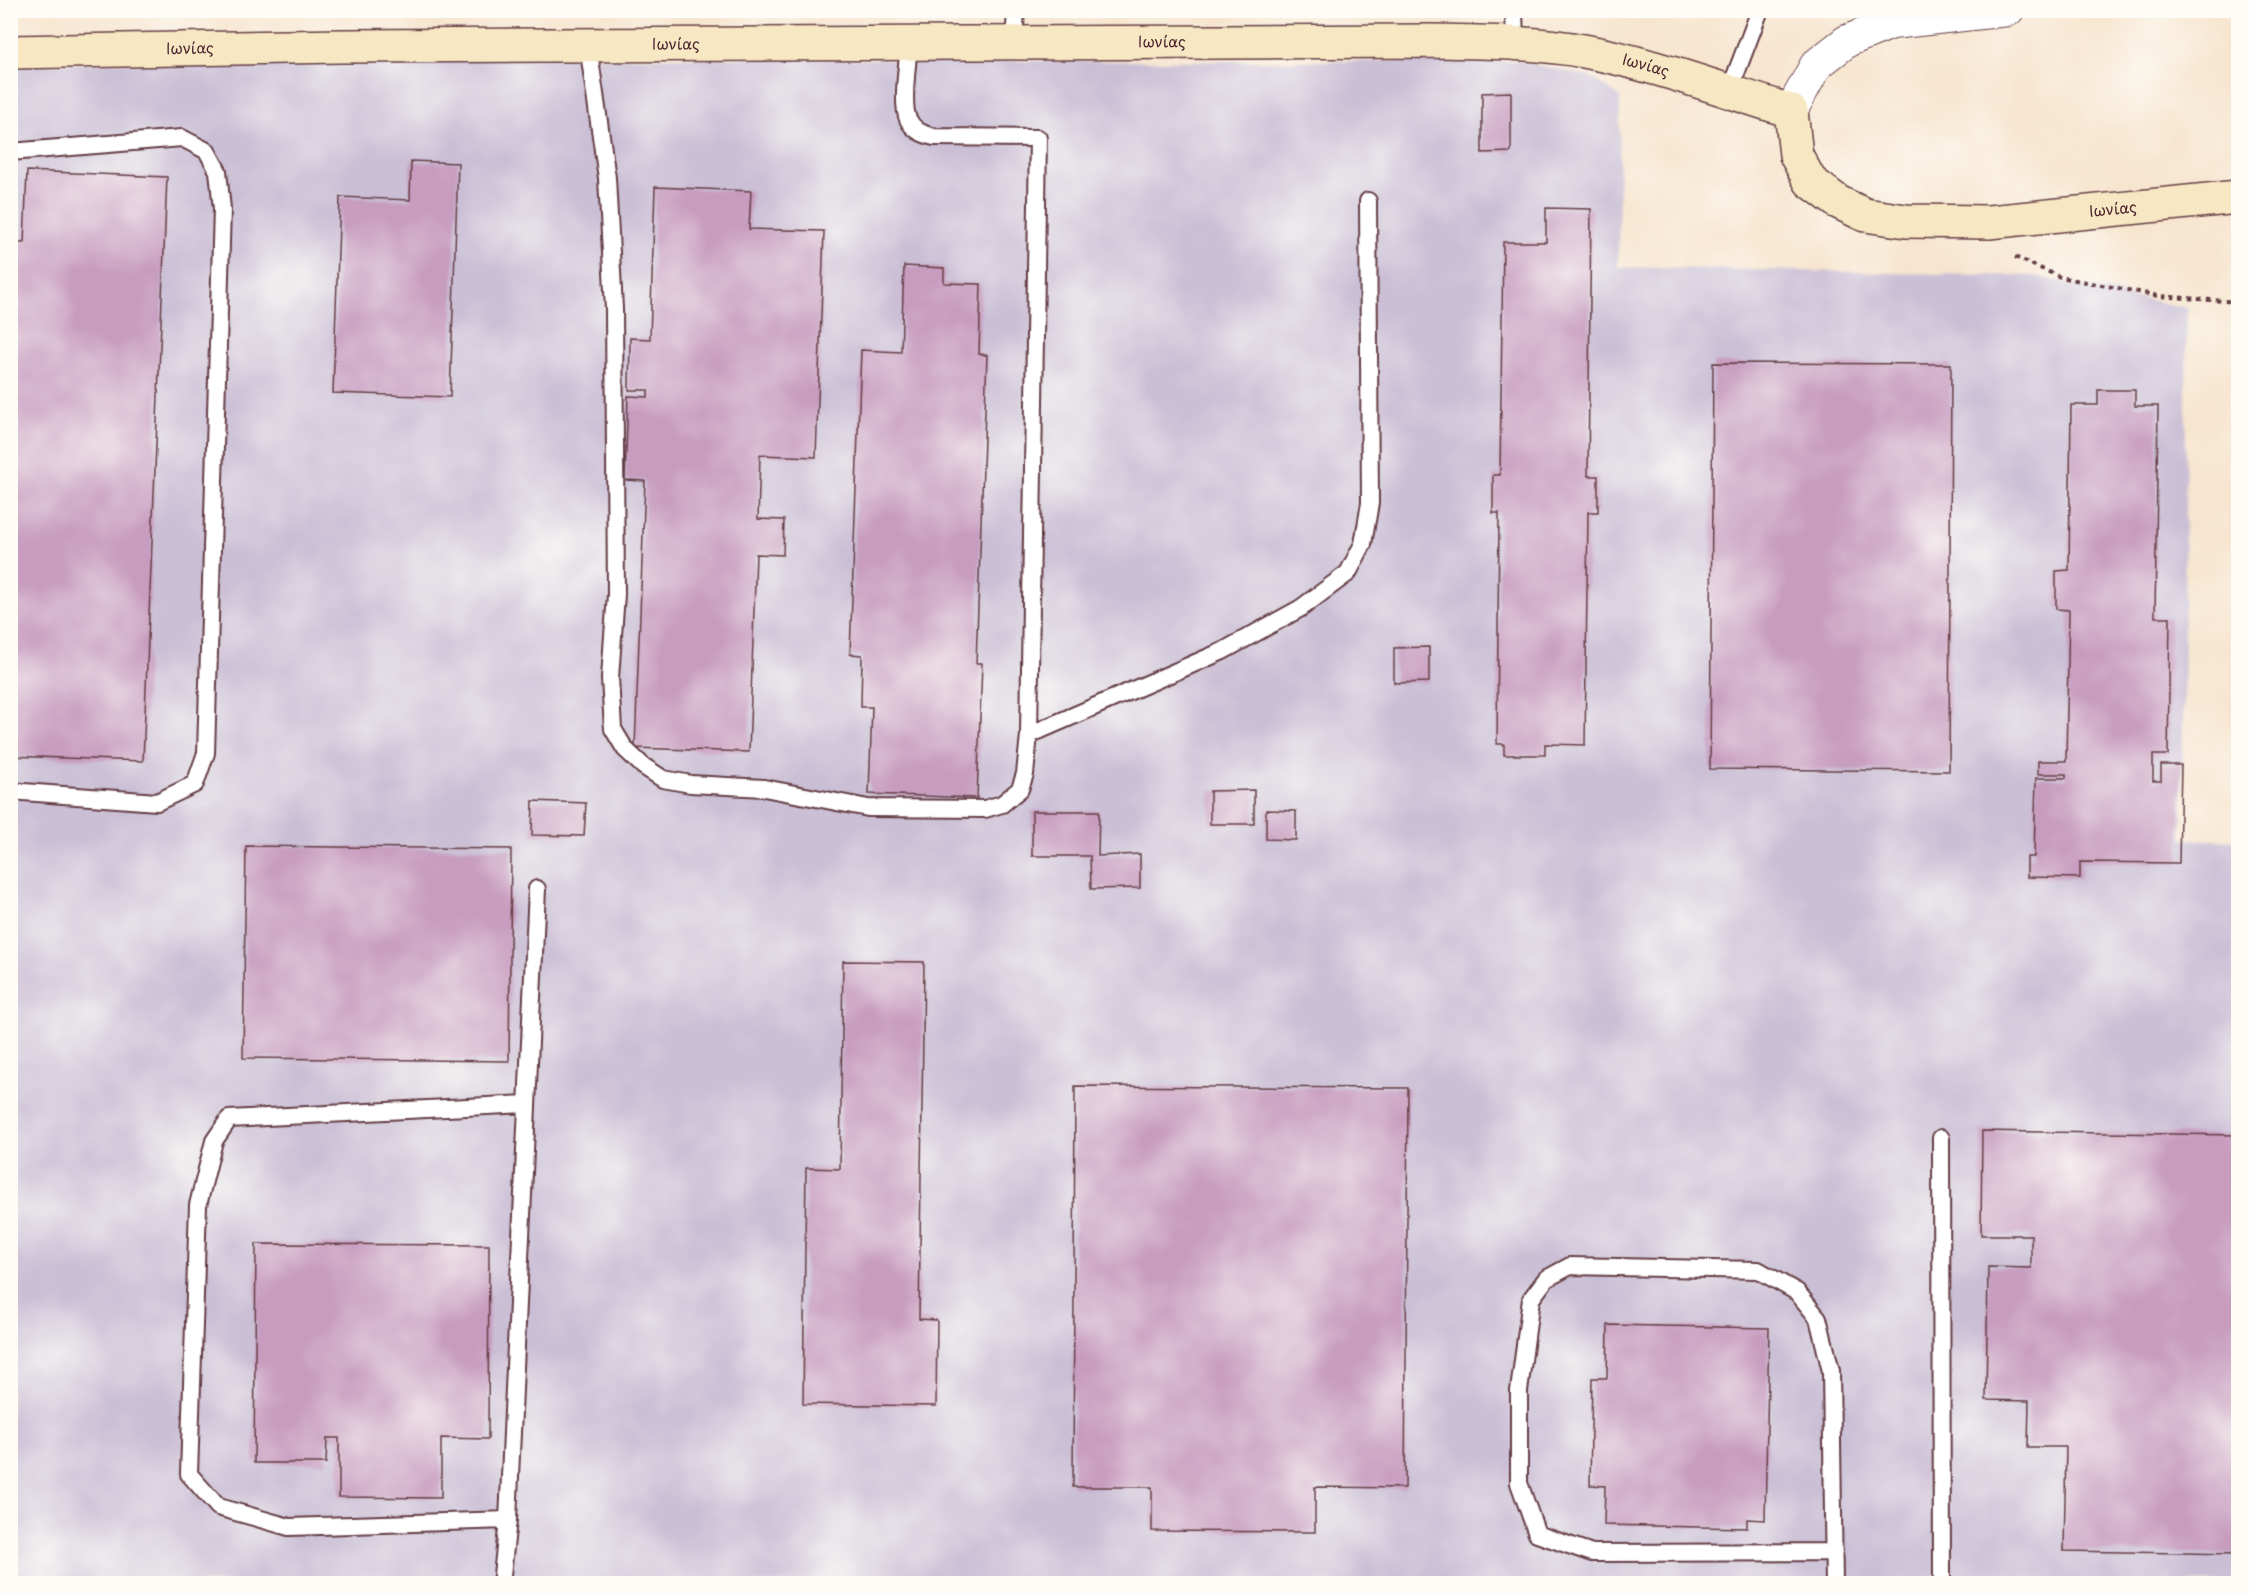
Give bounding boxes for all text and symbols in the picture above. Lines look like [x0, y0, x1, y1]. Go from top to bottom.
street label: Ιωνίας [1138, 29, 1186, 52]
street label: Ιωνίας [652, 31, 700, 55]
street label: Ιωνίας [166, 35, 214, 59]
street label: Ιωνίας [1620, 47, 1673, 82]
street label: Ιωνίας [2088, 194, 2138, 222]

